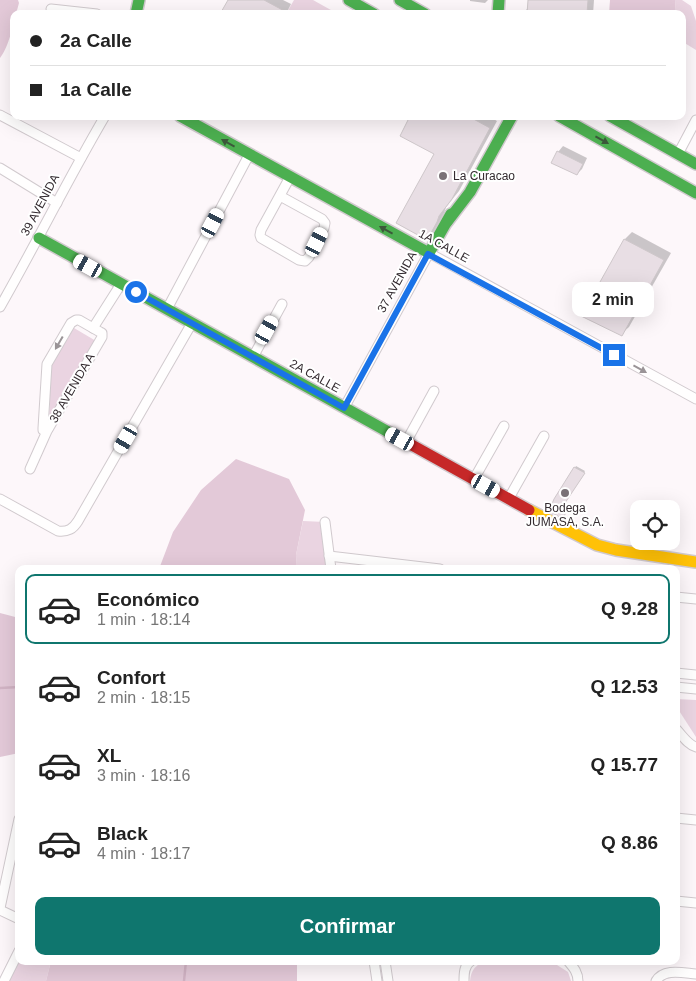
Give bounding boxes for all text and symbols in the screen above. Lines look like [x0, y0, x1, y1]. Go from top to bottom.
text: 2a Calle [60, 30, 132, 51]
text: 1a Calle [60, 79, 132, 100]
one-way arrow [594, 136, 609, 144]
one-way arrow [221, 139, 236, 147]
place label: La Curacao [453, 169, 515, 183]
marker: La Curacao [437, 170, 449, 182]
street label: 39 AVENIDA [18, 172, 62, 238]
car [199, 206, 226, 240]
car [303, 225, 330, 259]
one-way arrow [379, 226, 393, 234]
street label: 1A CALLE [416, 226, 472, 266]
street label: 37 AVENIDA [374, 249, 420, 315]
car [71, 252, 104, 280]
route start [125, 281, 147, 303]
callout: 2 min [573, 282, 655, 318]
text: 2 min [592, 291, 634, 308]
car [253, 313, 280, 347]
one-way arrow [55, 337, 64, 350]
route end [603, 344, 625, 366]
street label: 38 AVENIDA A [46, 351, 98, 425]
street label: 2A CALLE [287, 356, 343, 396]
one-way arrow [633, 365, 648, 373]
car [112, 422, 139, 456]
car [383, 425, 416, 453]
car [469, 472, 502, 500]
marker: Bodega JUMASA, S.A. [559, 487, 571, 499]
map controls [630, 500, 680, 550]
button: locate [630, 500, 680, 550]
place label: Bodega JUMASA, S.A. [526, 501, 604, 529]
icon: car [37, 587, 82, 632]
text: Económico [97, 589, 199, 610]
text: Q 9.28 [601, 598, 658, 619]
text: 1 min · 18:14 [97, 611, 190, 628]
icon: car [37, 665, 82, 710]
text: Confort [97, 667, 166, 688]
text: Q 12.53 [590, 676, 658, 697]
text: 2 min · 18:15 [97, 689, 190, 706]
icon: car [37, 743, 82, 788]
text: XL [97, 745, 121, 766]
text: Q 15.77 [590, 754, 658, 775]
text: 3 min · 18:16 [97, 767, 190, 784]
icon: car [37, 821, 82, 866]
text: Black [97, 823, 148, 844]
text: Q 8.86 [601, 832, 658, 853]
text: 4 min · 18:17 [97, 845, 190, 862]
button: Confirmar [35, 897, 660, 955]

